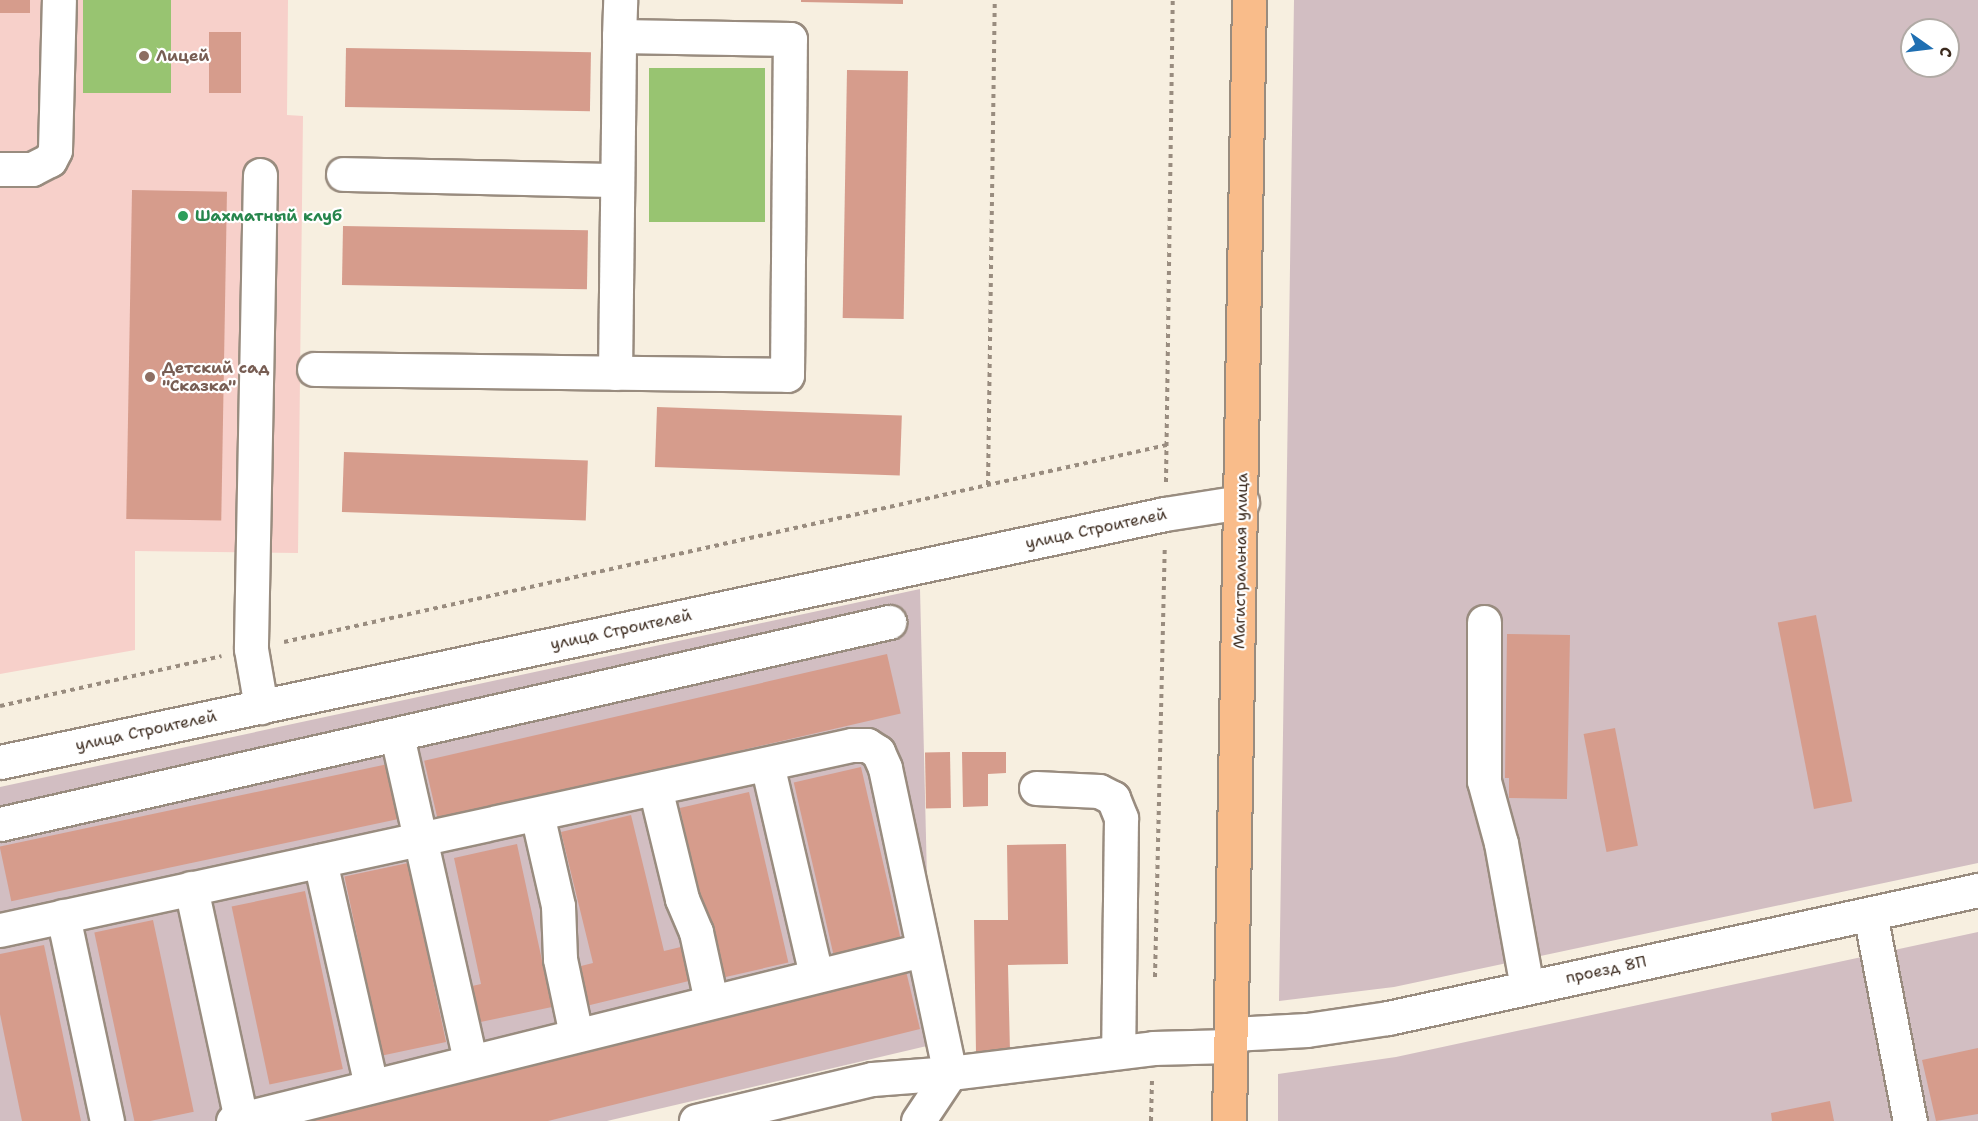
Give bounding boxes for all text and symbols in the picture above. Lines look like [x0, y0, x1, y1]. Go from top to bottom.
north arrow [1900, 18, 1960, 78]
text: С [1935, 45, 1957, 59]
place label: Лицей [156, 46, 209, 66]
marker: Лицей [137, 49, 151, 63]
place label: Шахматный клуб [195, 206, 342, 226]
marker: Шахматный клуб [176, 209, 190, 223]
place label: Детский сад "Сказка" [162, 358, 269, 396]
marker: Детский сад "Сказка" [143, 370, 157, 384]
street label: Магистральная улица [1230, 473, 1252, 649]
street label: улица Строителей [1024, 505, 1168, 553]
street label: улица Строителей [549, 606, 693, 654]
street label: улица Строителей [74, 707, 218, 755]
street label: проезд 8П [1564, 952, 1648, 988]

